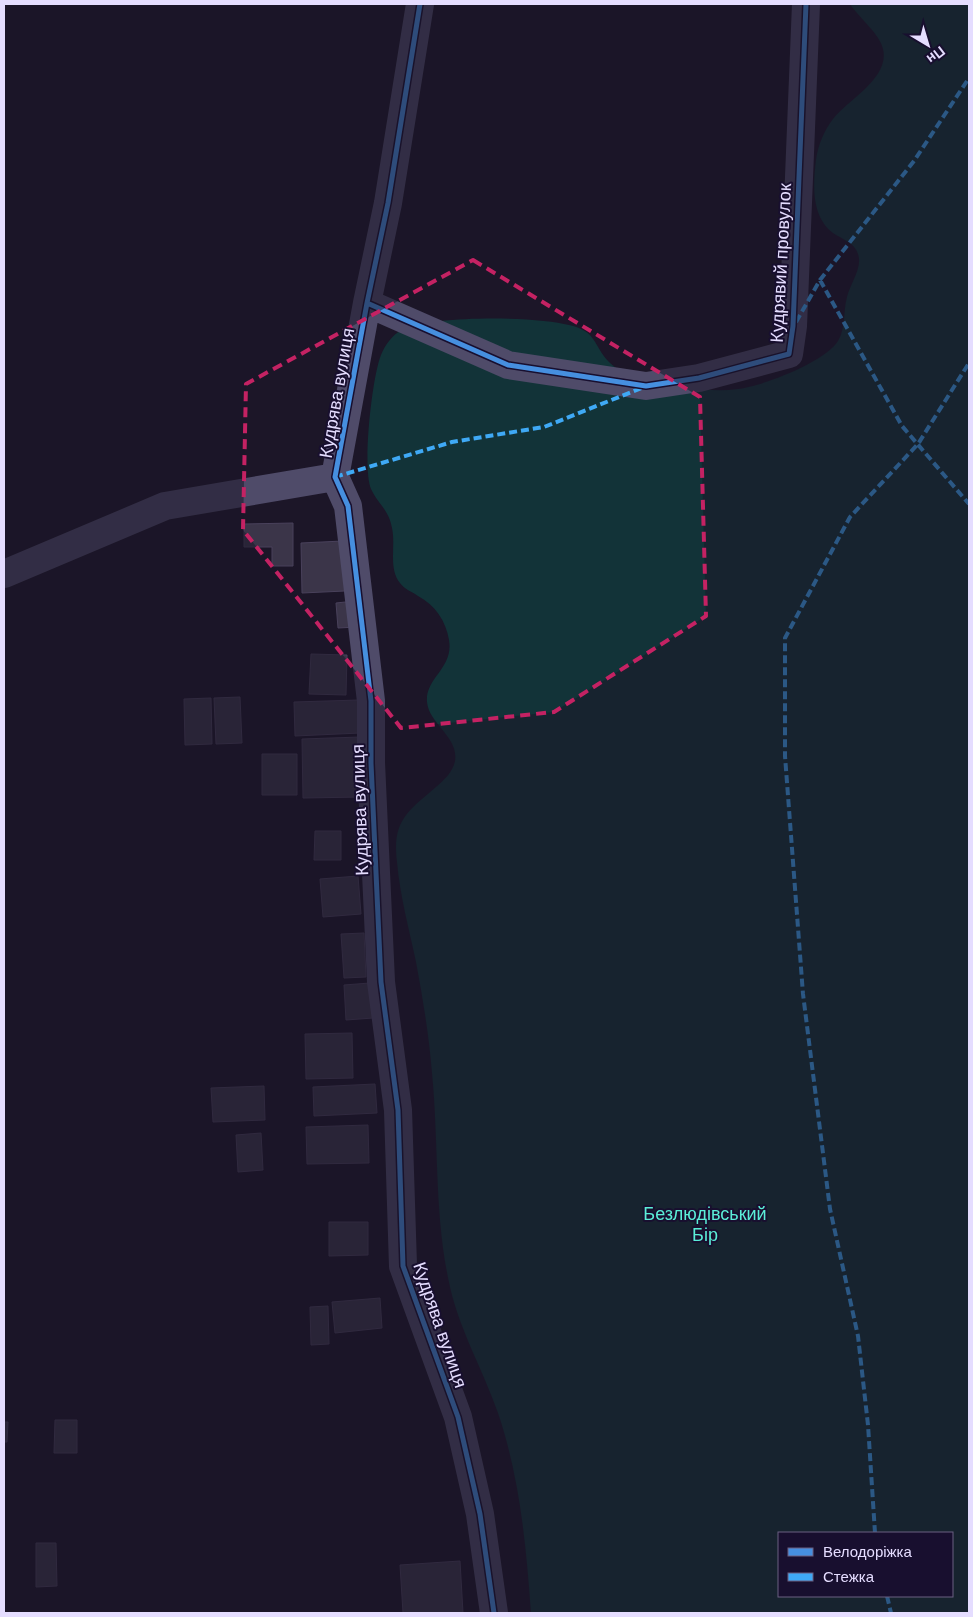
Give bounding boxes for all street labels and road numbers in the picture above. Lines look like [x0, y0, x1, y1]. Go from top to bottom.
street label: Кудрявий провулок [767, 183, 795, 343]
street label: Кудрява вулиця [316, 326, 358, 460]
street label: Кудрява вулиця [348, 744, 372, 876]
street label: Кудрява вулиця [409, 1259, 471, 1391]

